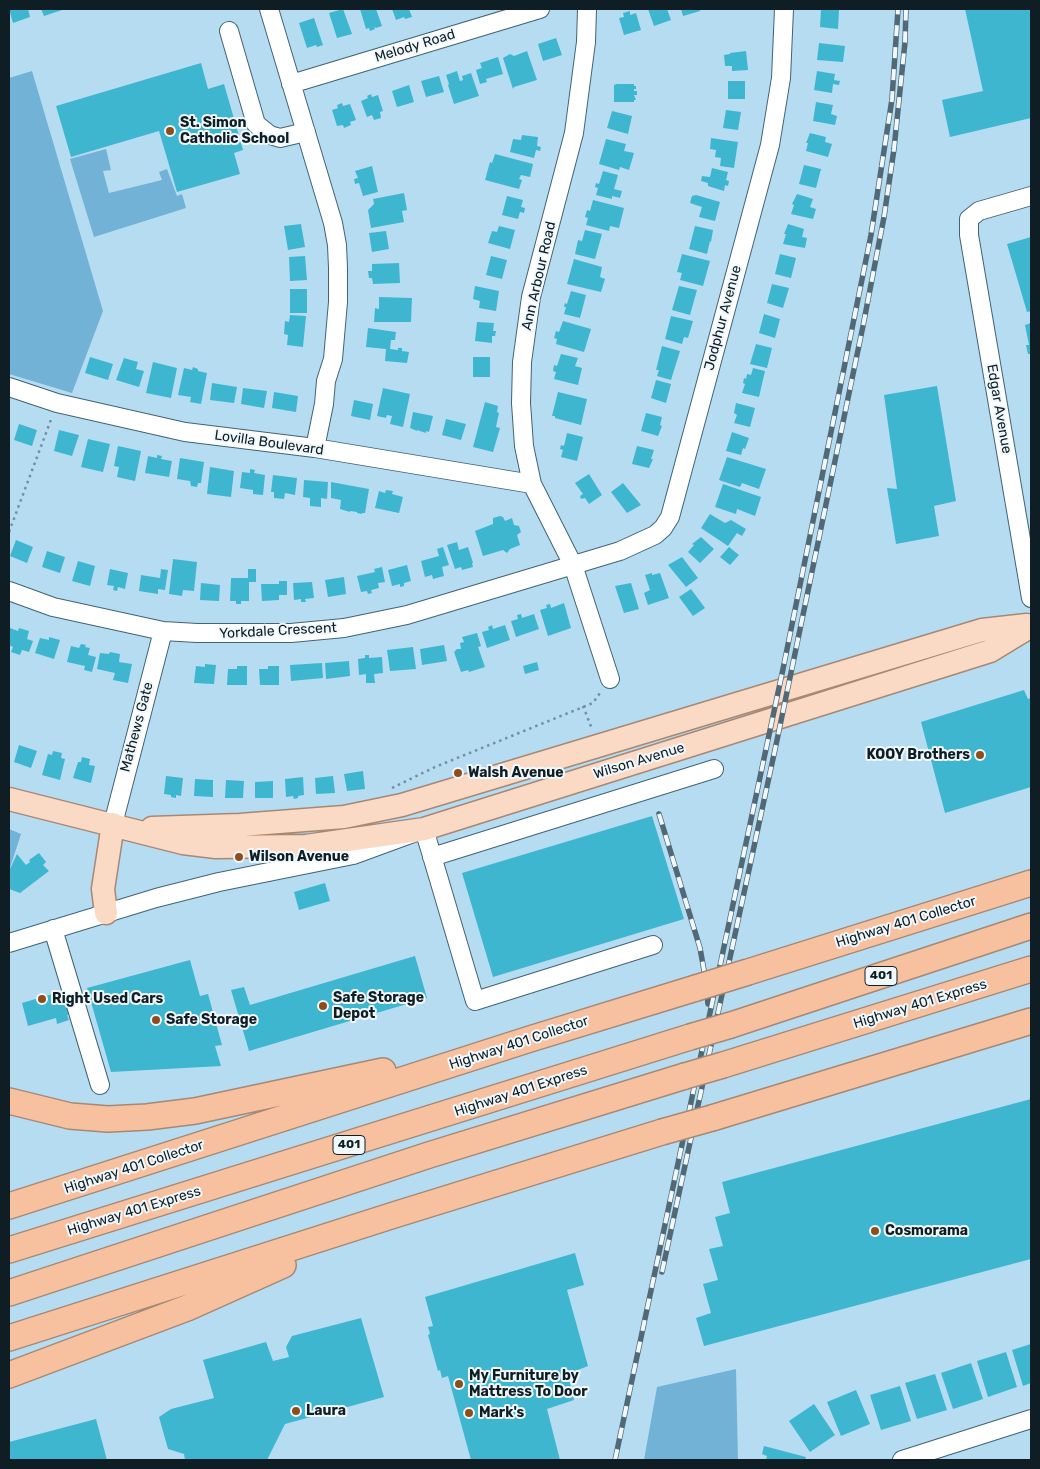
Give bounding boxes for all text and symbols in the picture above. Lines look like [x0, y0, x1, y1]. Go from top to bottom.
street label: Melody Road [373, 26, 457, 66]
place label: St. Simon Catholic School [180, 115, 289, 148]
marker: St. Simon Catholic School [164, 125, 176, 137]
street label: Ann Arbour Road [518, 220, 560, 332]
street label: Jodphur Avenue [701, 264, 745, 372]
street label: Edgar Avenue [983, 363, 1015, 455]
street label: Lovilla Boulevard [213, 427, 325, 459]
street label: Yorkdale Crescent [219, 620, 337, 642]
street label: Mathews Gate [117, 680, 157, 774]
street label: Wilson Avenue [592, 739, 686, 783]
place label: KOOY Brothers [866, 747, 970, 763]
marker: KOOY Brothers [974, 749, 986, 761]
place label: Walsh Avenue [468, 765, 564, 781]
marker: Walsh Avenue [452, 767, 464, 779]
place label: Wilson Avenue [249, 849, 349, 865]
marker: Wilson Avenue [233, 851, 245, 863]
street label: Highway 401 Collector [834, 893, 978, 951]
road number: 401 [865, 966, 897, 986]
street label: Highway 401 Express [851, 976, 989, 1032]
place label: Safe Storage Depot [333, 990, 424, 1022]
place label: Right Used Cars [52, 991, 163, 1007]
marker: Right Used Cars [36, 993, 48, 1005]
marker: Safe Storage Depot [317, 1000, 329, 1012]
place label: Safe Storage [166, 1012, 257, 1028]
street label: Highway 401 Collector [447, 1013, 591, 1073]
marker: Safe Storage [150, 1014, 162, 1026]
street label: Highway 401 Express [452, 1062, 590, 1120]
road number: 401 [333, 1136, 365, 1154]
street label: Highway 401 Collector [62, 1137, 206, 1197]
street label: Highway 401 Express [65, 1183, 203, 1239]
place label: Cosmorama [885, 1223, 968, 1239]
marker: Cosmorama [869, 1225, 881, 1237]
place label: My Furniture by Mattress To Door [469, 1368, 588, 1400]
marker: My Furniture by Mattress To Door [453, 1378, 465, 1390]
place label: Laura [306, 1403, 346, 1419]
marker: Laura [290, 1405, 302, 1417]
place label: Mark's [479, 1405, 524, 1421]
marker: Mark's [463, 1407, 475, 1419]

